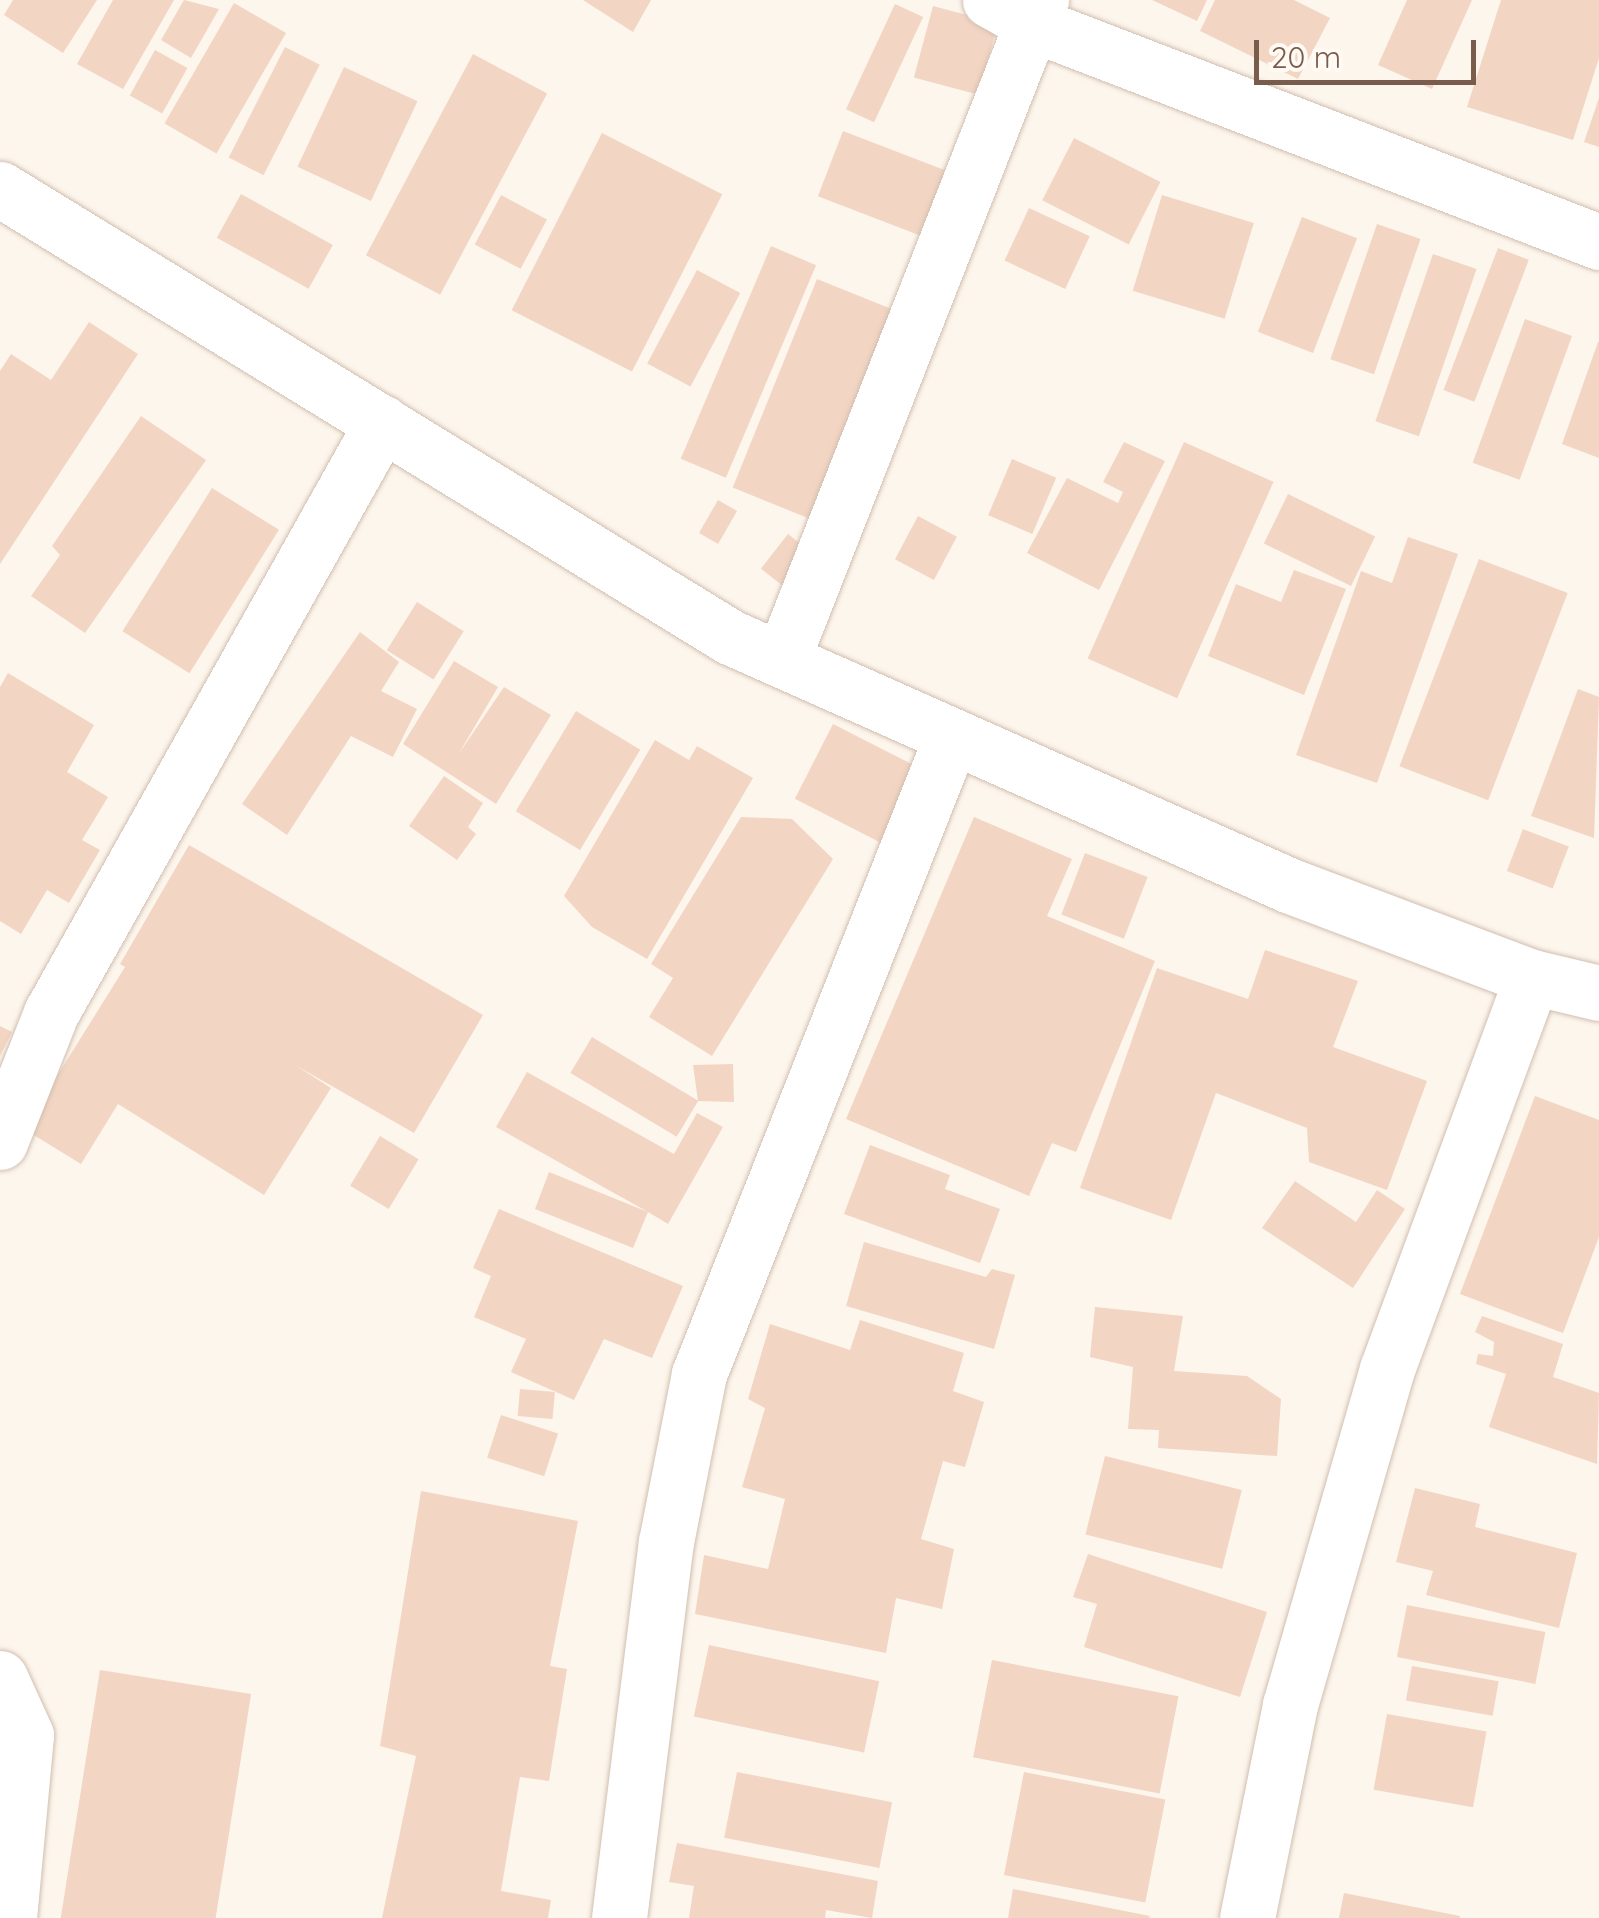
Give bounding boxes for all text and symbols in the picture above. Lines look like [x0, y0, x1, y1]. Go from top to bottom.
scale bar [1259, 20, 1482, 82]
text: 20 m [1271, 38, 1341, 76]

